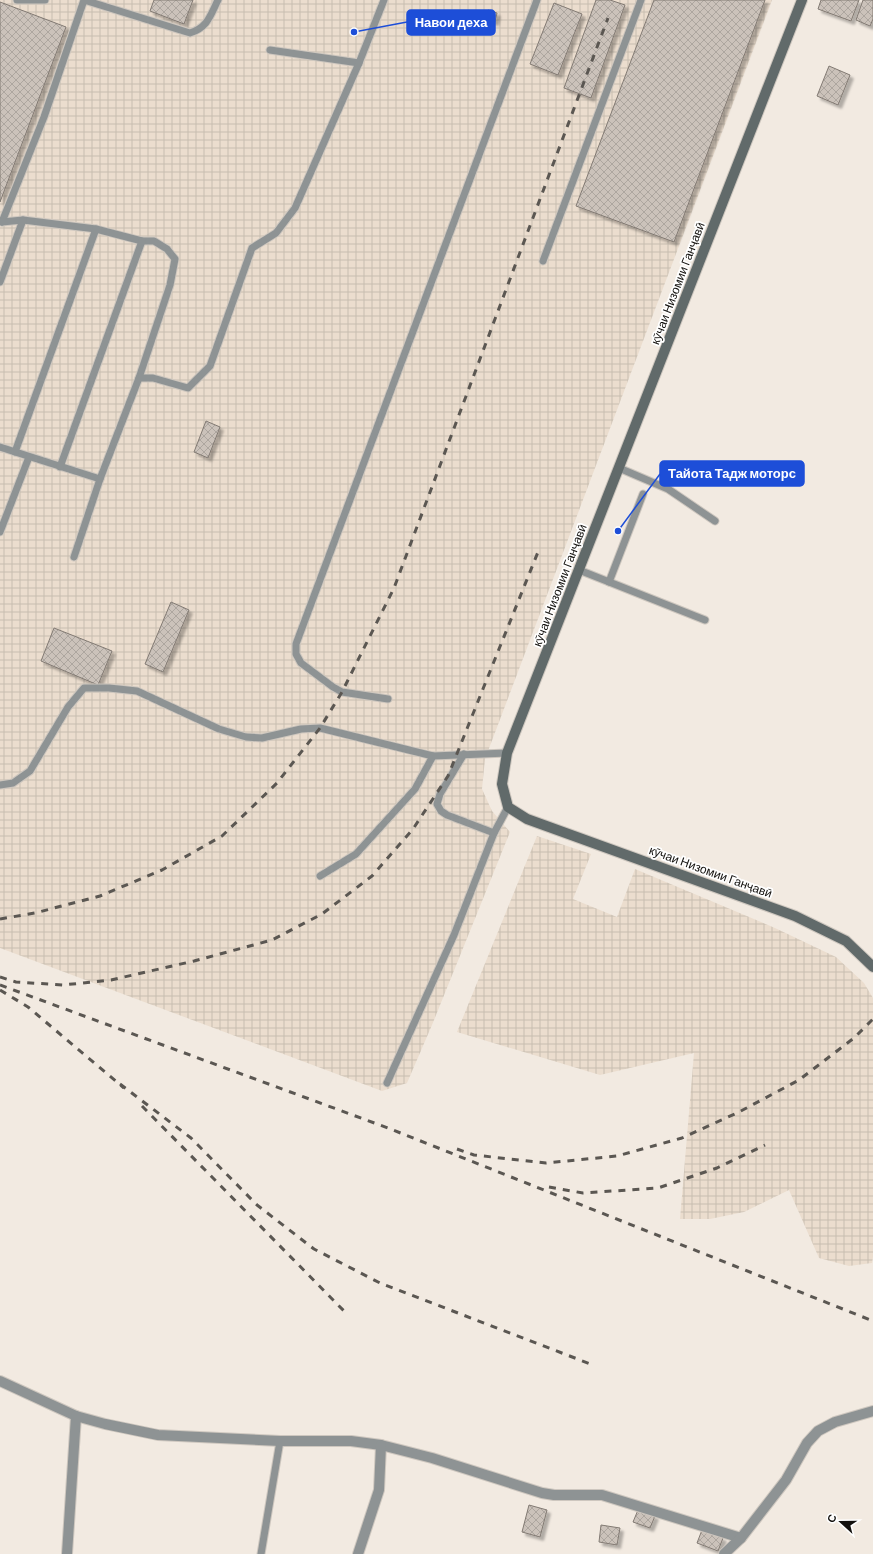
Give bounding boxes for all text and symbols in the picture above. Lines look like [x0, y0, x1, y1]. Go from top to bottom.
callout: Навои деха [407, 10, 495, 35]
text: Навои деха [415, 14, 488, 30]
street label: кӯчаи Низомии Ганҷавӣ [647, 220, 708, 346]
callout: Тайота Тадж моторс [660, 461, 804, 486]
text: Тайота Тадж моторс [668, 465, 796, 481]
street label: кӯчаи Низомии Ганҷавӣ [529, 522, 590, 648]
street label: кӯчаи Низомии Ганҷавӣ [647, 842, 774, 901]
north arrow [821, 1502, 861, 1542]
text: С [824, 1512, 839, 1524]

